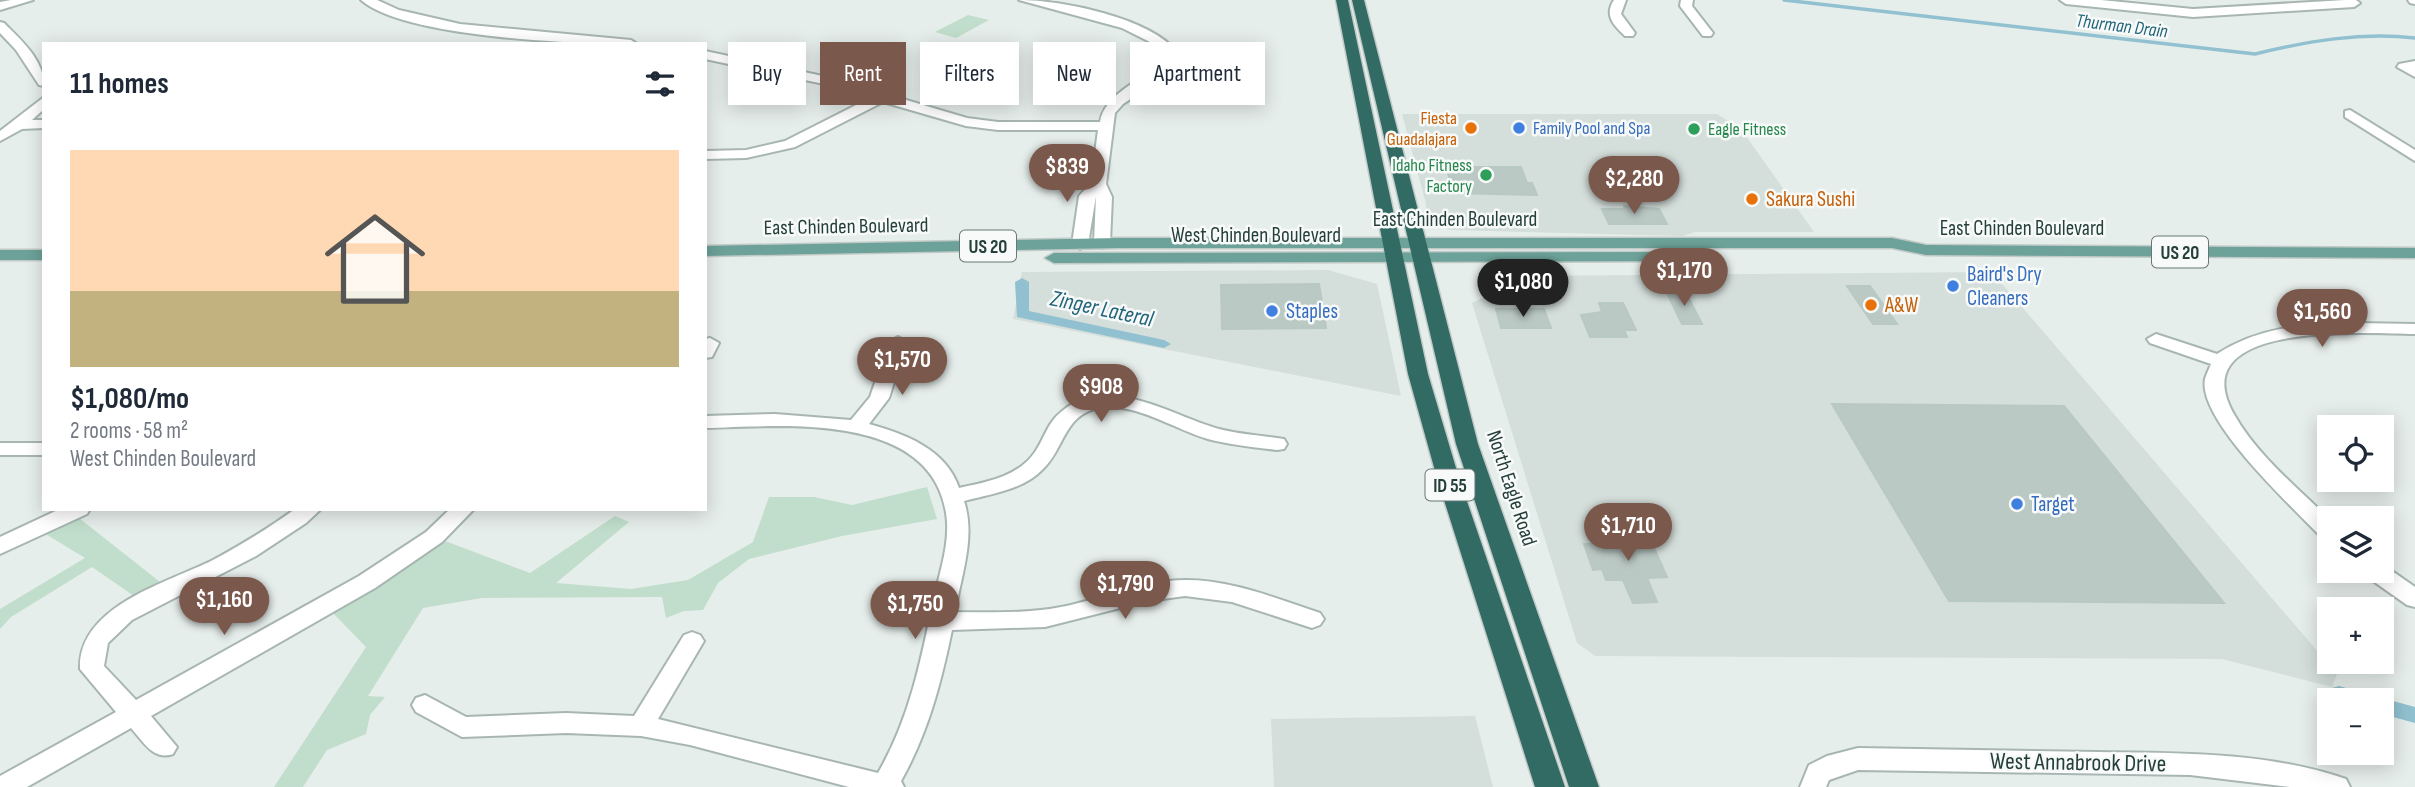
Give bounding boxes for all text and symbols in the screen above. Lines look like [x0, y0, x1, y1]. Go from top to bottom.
water label: Thurman Drain [2075, 9, 2169, 44]
chip: Buy [728, 42, 806, 105]
chip: Rent [820, 42, 906, 105]
chip: Filters [920, 42, 1019, 105]
chip: New [1033, 42, 1116, 105]
chip: Apartment [1130, 42, 1265, 105]
icon: filters [641, 65, 679, 103]
text: 11 homes [70, 66, 169, 102]
place label: Fiesta Guadalajara [1387, 108, 1457, 150]
place label: Family Pool and Spa [1533, 118, 1650, 139]
place label: Eagle Fitness [1708, 119, 1786, 140]
marker: Fiesta Guadalajara [1463, 120, 1479, 136]
marker: Family Pool and Spa [1511, 120, 1527, 136]
marker: Eagle Fitness [1686, 121, 1702, 137]
pin: $839 [1026, 144, 1108, 204]
text: $839 [1045, 153, 1089, 181]
place label: Idaho Fitness Factory [1392, 155, 1472, 197]
pin: $2,280 [1577, 156, 1691, 216]
text: $2,280 [1604, 165, 1664, 193]
marker: Idaho Fitness Factory [1478, 167, 1494, 183]
place label: Sakura Sushi [1766, 187, 1855, 212]
marker: Sakura Sushi [1744, 191, 1760, 207]
icon: home [312, 196, 438, 322]
street label: East Chinden Boulevard [1373, 207, 1537, 232]
street label: East Chinden Boulevard [763, 213, 929, 240]
street label: East Chinden Boulevard [1940, 216, 2104, 241]
street label: West Chinden Boulevard [1171, 223, 1341, 248]
road number: US 20 [960, 230, 1016, 262]
road number: US 20 [2152, 236, 2208, 268]
pin: $1,170 [1627, 248, 1741, 308]
text: $1,170 [1656, 257, 1712, 285]
pin: $1,080 [1466, 260, 1580, 319]
place label: Baird's Dry Cleaners [1967, 262, 2042, 311]
text: $1,080 [1493, 268, 1553, 296]
marker: Baird's Dry Cleaners [1945, 278, 1961, 294]
water label: Zinger Lateral [1047, 284, 1156, 334]
pin: $1,560 [2265, 290, 2379, 349]
place label: A&W [1884, 293, 1919, 318]
marker: A&W [1863, 297, 1879, 313]
text: $1,560 [2293, 298, 2351, 326]
place label: Staples [1286, 299, 1338, 324]
marker: Staples [1264, 303, 1280, 319]
pin: $1,570 [845, 338, 959, 397]
text: $1,570 [873, 346, 931, 374]
pin: $908 [1060, 364, 1142, 424]
text: $908 [1079, 373, 1123, 401]
text: $1,080/mo [70, 381, 189, 417]
map controls [2317, 415, 2394, 765]
button: locate [2317, 415, 2394, 492]
text: 2 rooms · 58 m² [70, 417, 188, 445]
street label: North Eagle Road [1481, 427, 1542, 549]
text: West Chinden Boulevard [70, 445, 256, 473]
road number: ID 55 [1426, 470, 1474, 500]
place label: Target [2031, 492, 2075, 517]
marker: Target [2009, 496, 2025, 512]
pin: $1,710 [1571, 504, 1685, 563]
button: layers [2317, 506, 2394, 583]
text: $1,710 [1600, 512, 1656, 540]
pin: $1,790 [1068, 562, 1182, 621]
text: $1,790 [1096, 570, 1154, 598]
pin: $1,160 [167, 578, 281, 637]
pin: $1,750 [858, 582, 972, 641]
text: $1,160 [195, 586, 253, 614]
text: $1,750 [887, 590, 943, 618]
button: + [2317, 597, 2394, 674]
button: − [2317, 688, 2394, 765]
street label: West Annabrook Drive [1990, 746, 2166, 779]

